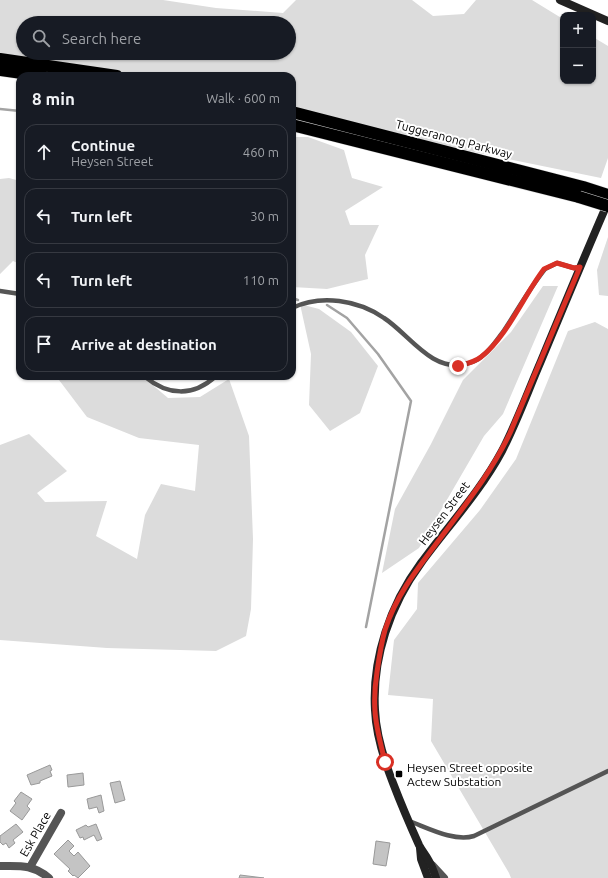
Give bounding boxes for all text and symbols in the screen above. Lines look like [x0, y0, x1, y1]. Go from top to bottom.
map controls [560, 12, 596, 84]
button: + [560, 12, 596, 48]
search box [16, 16, 296, 60]
icon: search [30, 27, 52, 49]
text: Search here [62, 30, 141, 47]
button: − [560, 48, 596, 84]
text: 8 min [32, 89, 75, 108]
text: Walk · 600 m [206, 91, 280, 105]
street label: Tuggeranong Parkway [394, 117, 514, 161]
text: Continue [71, 137, 135, 154]
icon: ahead [33, 141, 55, 163]
text: 460 m [243, 145, 279, 159]
text: Heysen Street [71, 154, 153, 168]
icon: left [33, 205, 55, 227]
text: Turn left [71, 208, 132, 225]
text: 30 m [250, 209, 279, 223]
icon: left [33, 269, 55, 291]
text: Turn left [71, 272, 132, 289]
text: 110 m [243, 273, 279, 287]
icon: arrive [33, 333, 55, 355]
text: Arrive at destination [71, 336, 217, 353]
route end [449, 357, 467, 375]
street label: Heysen Street [416, 479, 472, 547]
route start [376, 753, 394, 771]
place label: Heysen Street opposite Actew Substation [407, 761, 533, 788]
marker: Heysen Street opposite Actew Substation [394, 769, 404, 779]
street label: Esk Place [17, 809, 53, 859]

